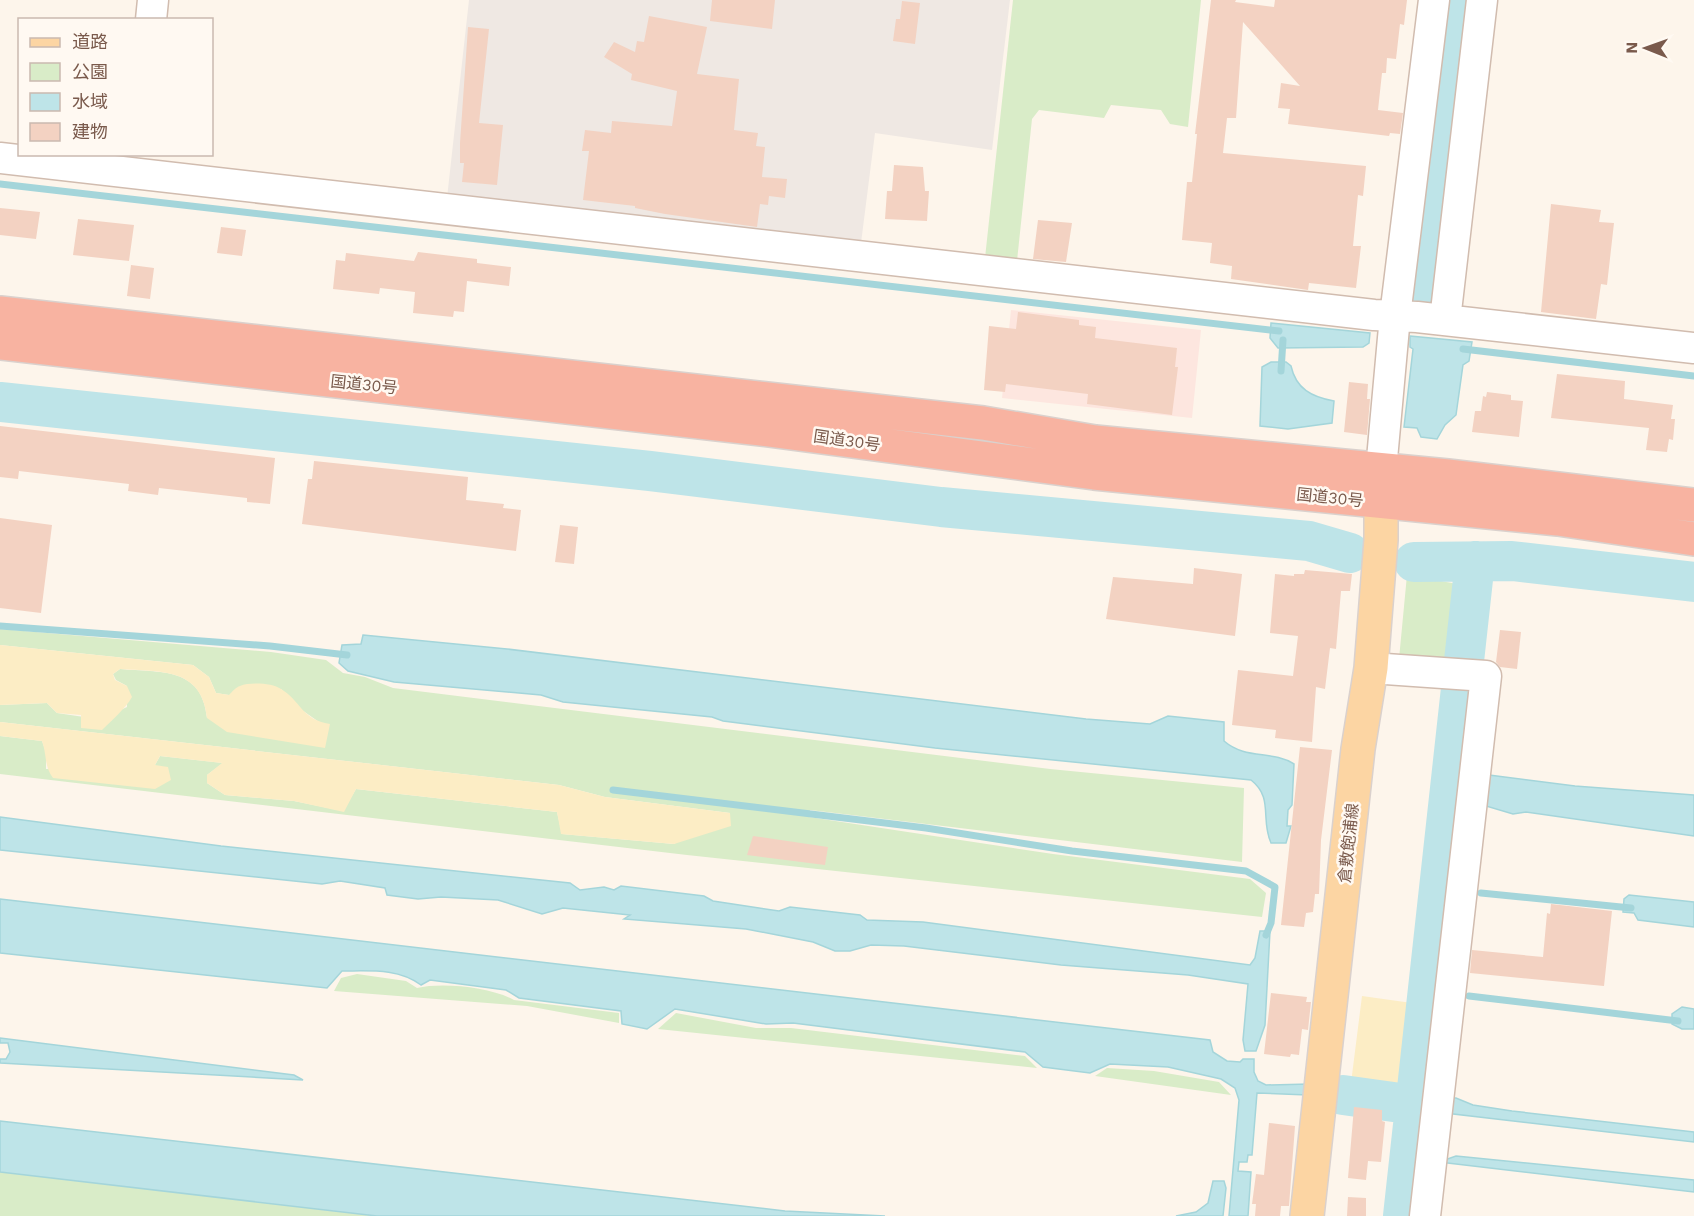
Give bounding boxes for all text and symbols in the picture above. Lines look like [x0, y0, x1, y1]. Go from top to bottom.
legend [18, 18, 213, 156]
north arrow [1616, 18, 1676, 78]
text: 道路 [72, 31, 108, 52]
text: N [1622, 42, 1641, 54]
text: 公園 [72, 61, 108, 82]
text: 水域 [72, 91, 108, 112]
text: 建物 [72, 121, 108, 142]
street label: 国道30号 [329, 372, 398, 397]
street label: 国道30号 [812, 426, 882, 455]
street label: 国道30号 [1295, 485, 1364, 510]
street label: 倉敷飽浦線 [1335, 802, 1362, 884]

